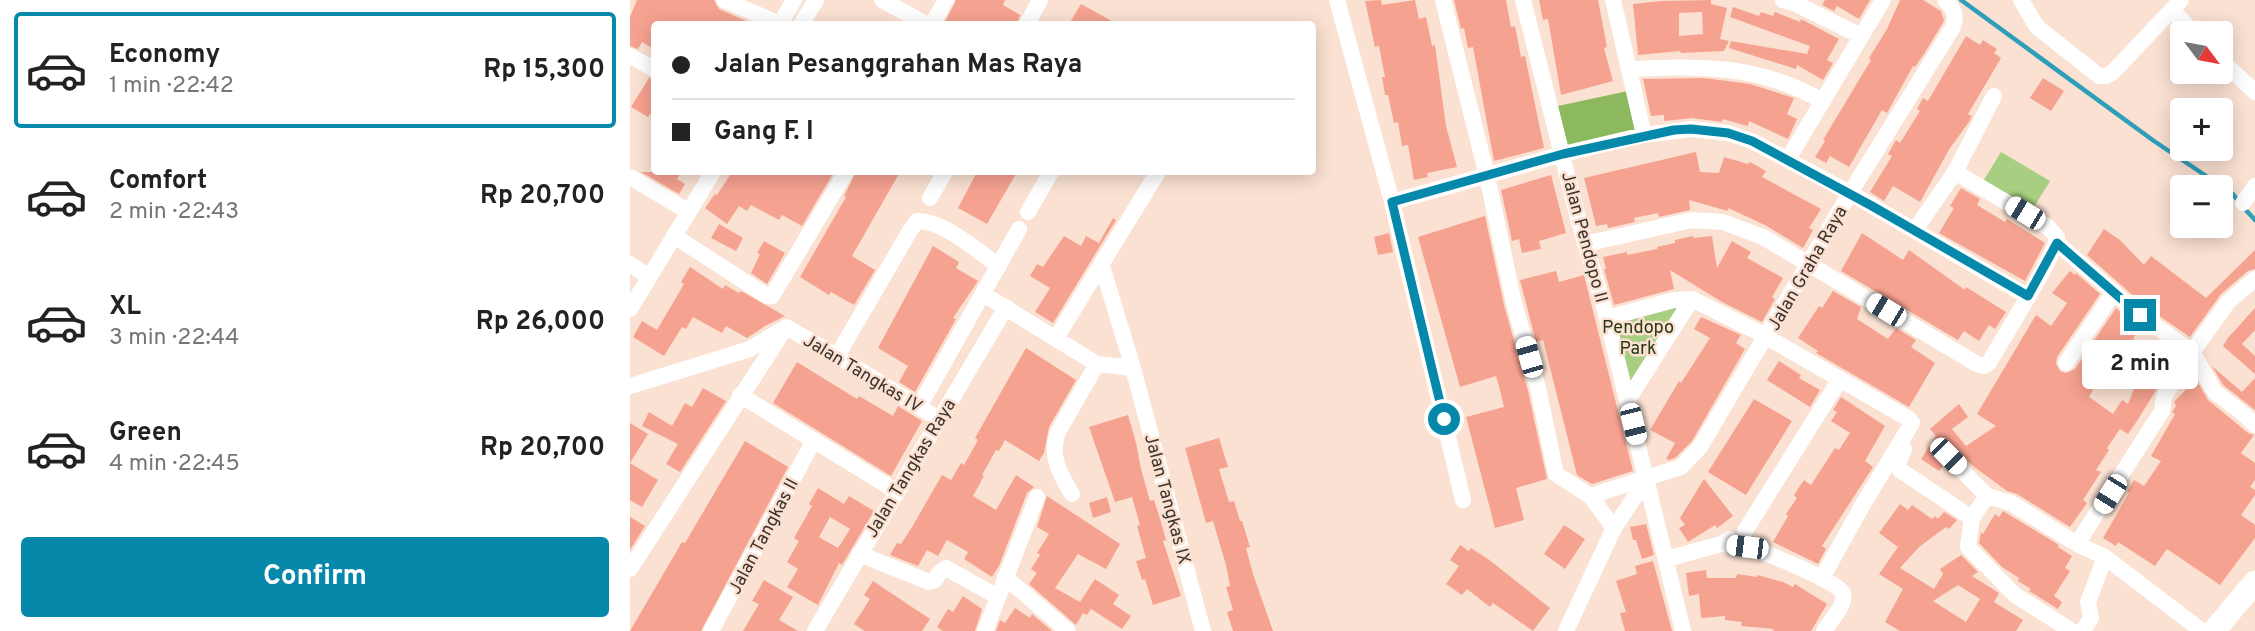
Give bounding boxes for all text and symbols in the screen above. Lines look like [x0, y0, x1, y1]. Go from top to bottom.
north arrow [2170, 21, 2233, 84]
map controls [2170, 21, 2233, 238]
icon: car [25, 39, 88, 102]
text: Economy [109, 39, 220, 72]
text: Jalan Pesanggrahan Mas Raya [714, 49, 1082, 82]
text: Rp 15,300 [483, 54, 605, 87]
text: 1 min · 22:42 [109, 72, 234, 101]
button: + [2170, 98, 2233, 161]
text: Gang F. I [714, 116, 814, 149]
icon: car [25, 165, 88, 228]
text: Comfort [109, 165, 207, 198]
street label: Jalan Pendopo II [1555, 169, 1612, 305]
button: − [2170, 175, 2233, 238]
text: Rp 20,700 [480, 180, 605, 213]
car [2002, 193, 2049, 233]
text: 2 min · 22:43 [109, 198, 239, 227]
street label: Jalan Graha Raya [1763, 202, 1853, 335]
car [1863, 290, 1910, 330]
icon: car [25, 291, 88, 354]
text: XL [109, 291, 141, 324]
route end [2124, 299, 2156, 331]
text: Rp 26,000 [476, 306, 605, 339]
park label: Pendopo Park [1602, 317, 1674, 361]
text: 3 min · 22:44 [109, 324, 239, 353]
street label: Jalan Tangkas IV [798, 330, 926, 419]
car [1514, 334, 1545, 380]
callout: 2 min [2082, 340, 2198, 388]
text: 2 min [2110, 350, 2170, 379]
street label: Jalan Tangkas Raya [861, 395, 962, 542]
car [1618, 401, 1649, 447]
route start [1428, 403, 1460, 435]
icon: car [25, 417, 88, 480]
text: Green [109, 417, 182, 450]
text: Rp 20,700 [480, 432, 605, 465]
street label: Jalan Tangkas IX [1138, 432, 1195, 567]
car [1926, 434, 1971, 478]
text: 4 min · 22:45 [109, 450, 240, 479]
car [2090, 471, 2131, 517]
street label: Jalan Tangkas II [724, 475, 805, 599]
car [1725, 534, 1770, 560]
button: Confirm [21, 537, 609, 617]

